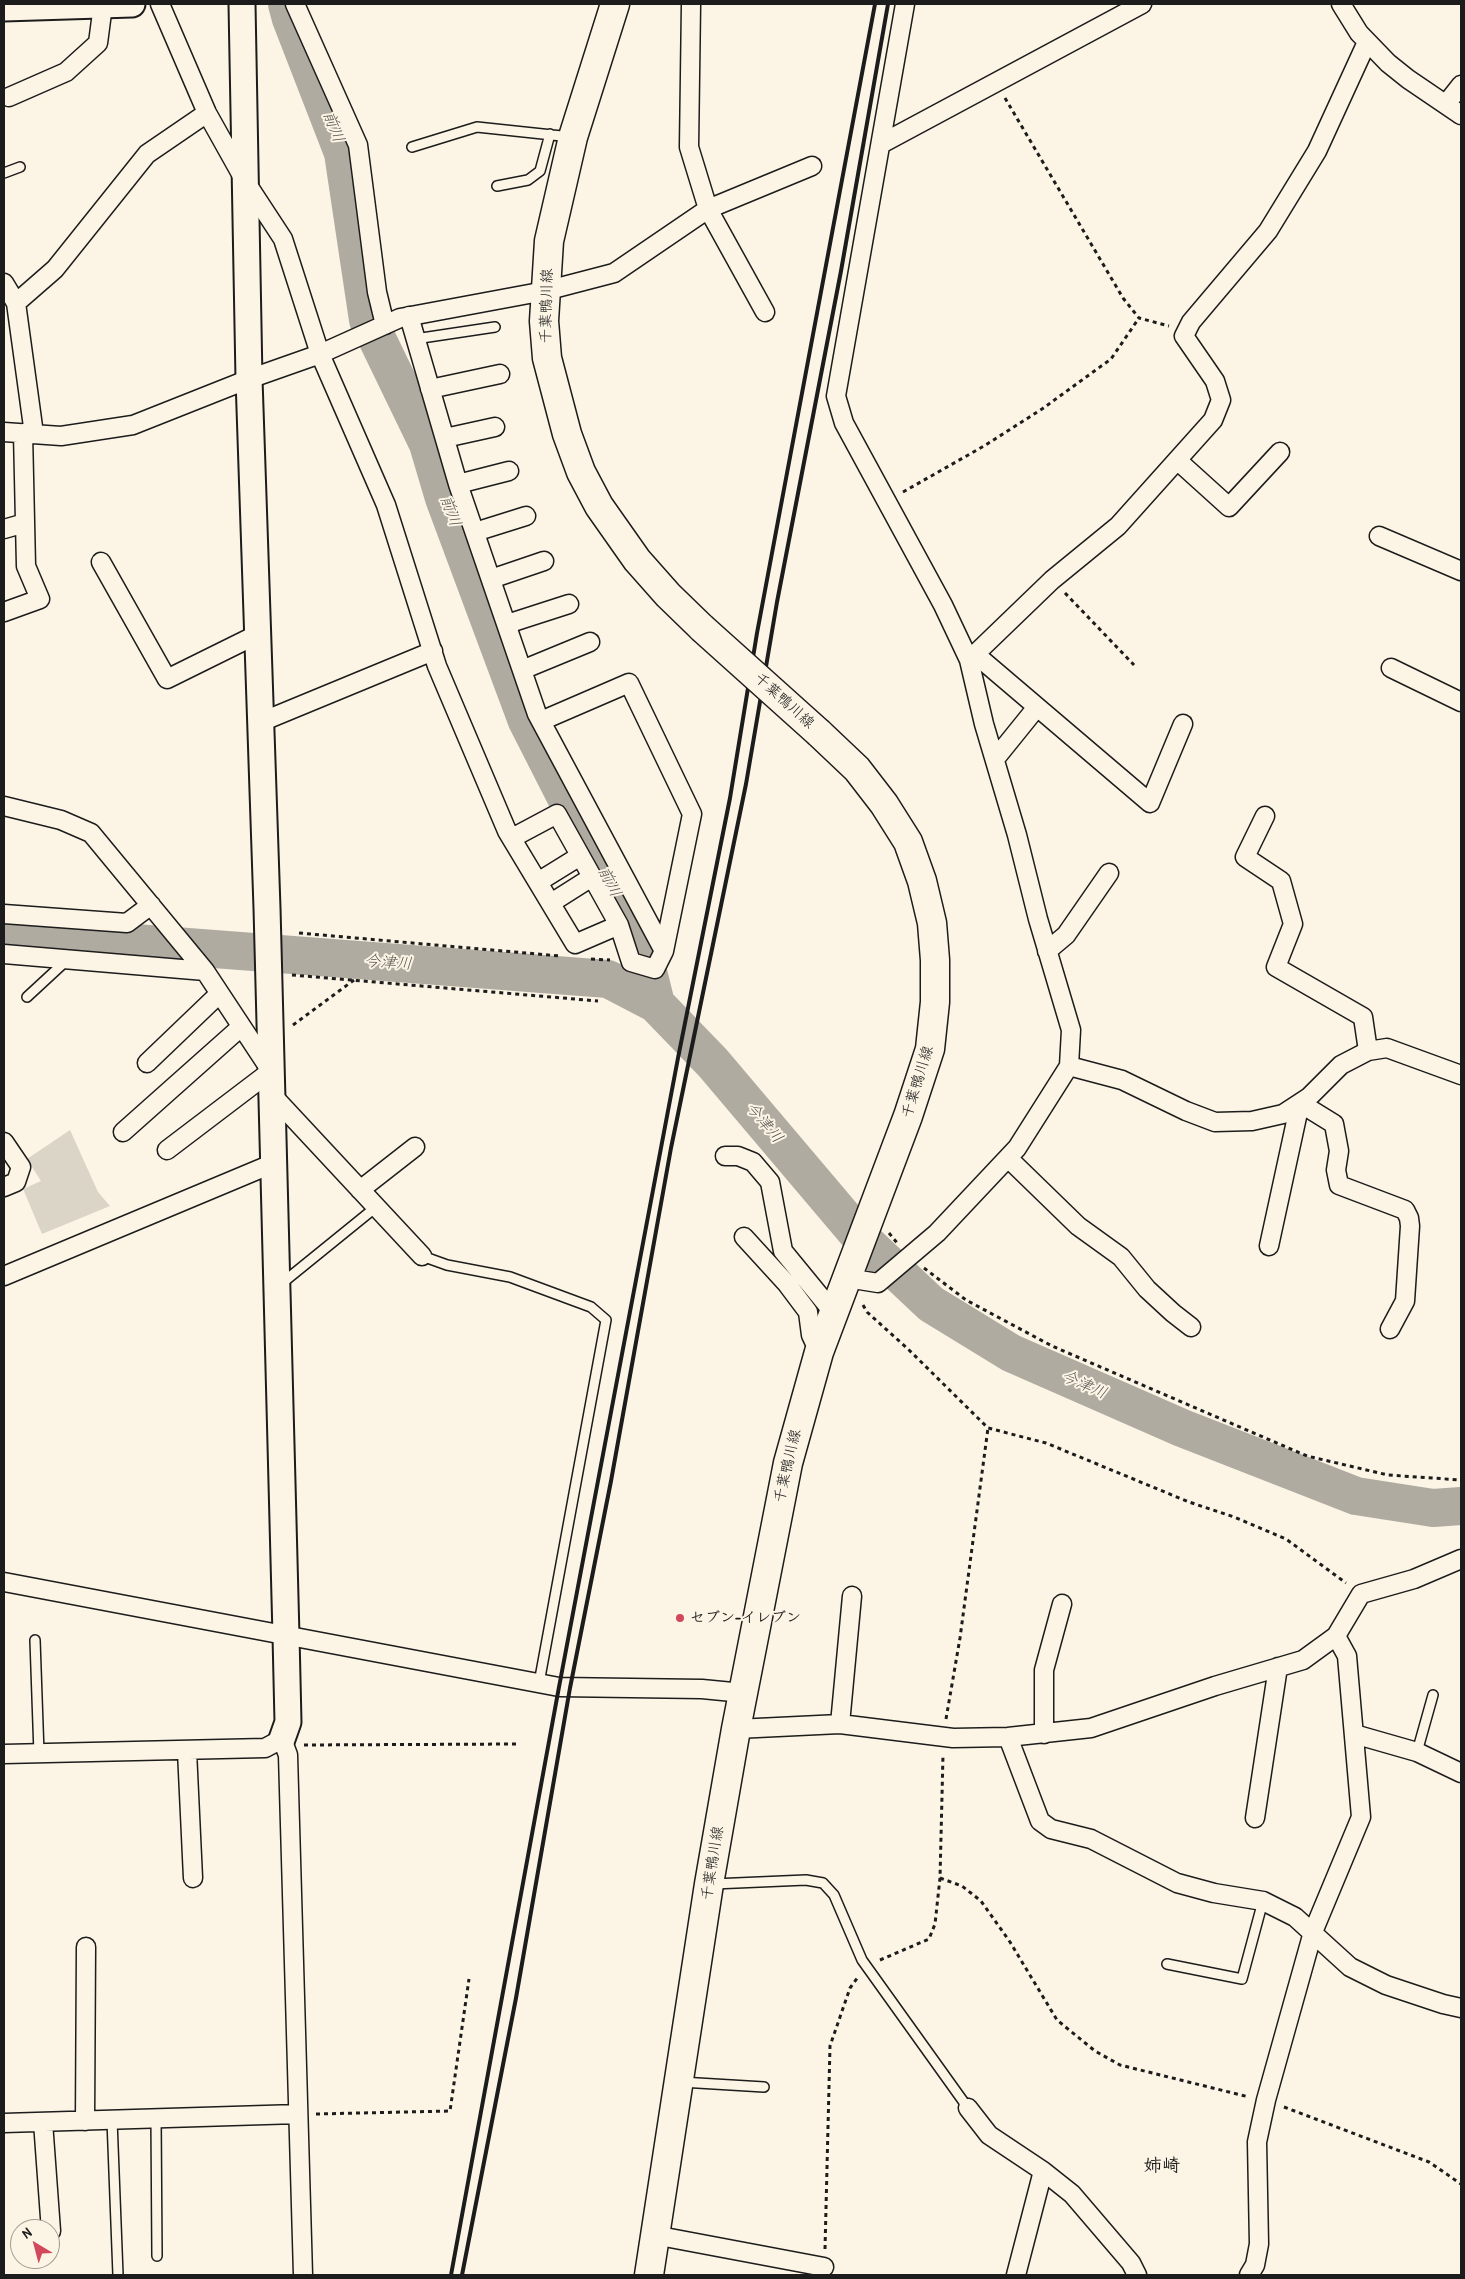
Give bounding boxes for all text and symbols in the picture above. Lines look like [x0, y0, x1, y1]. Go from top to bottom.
water label: 前川 [318, 109, 348, 145]
street label: 千葉鴨川線 [537, 268, 557, 344]
water label: 前川 [436, 493, 464, 529]
street label: 千葉鴨川線 [750, 669, 818, 733]
water label: 前川 [593, 863, 625, 901]
water label: 今津川 [363, 952, 413, 974]
street label: 千葉鴨川線 [898, 1044, 938, 1120]
water label: 今津川 [741, 1098, 787, 1148]
water label: 今津川 [1058, 1366, 1110, 1404]
street label: 千葉鴨川線 [771, 1427, 805, 1505]
place label: セブン-イレブン [690, 1609, 801, 1627]
marker: セブン-イレブン [674, 1612, 686, 1624]
street label: 千葉鴨川線 [698, 1825, 728, 1901]
district label: 姉崎 [1144, 2155, 1180, 2177]
north arrow [10, 2219, 60, 2269]
text: N [18, 2223, 35, 2242]

